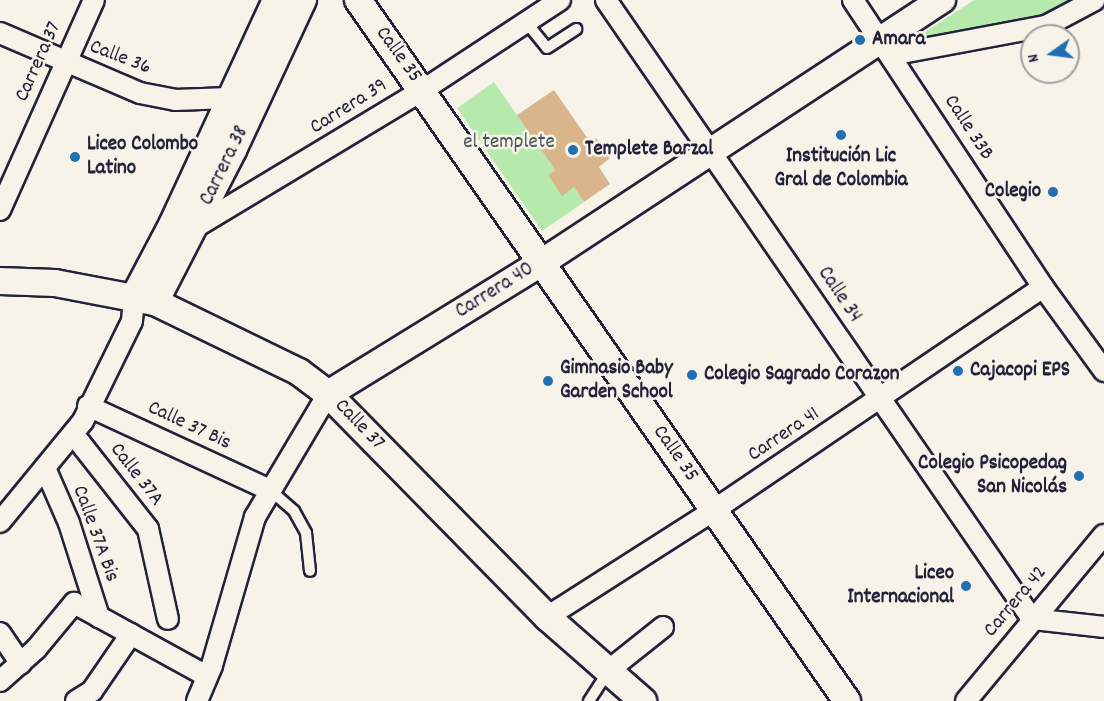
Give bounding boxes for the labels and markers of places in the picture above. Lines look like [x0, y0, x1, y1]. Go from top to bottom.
place label: Amara [872, 27, 925, 53]
marker: Amara [853, 33, 867, 47]
marker: Institución Lic Gral de Colombia [834, 128, 848, 142]
place label: Liceo Colombo Latino [87, 132, 198, 182]
place label: Templete Barzal [585, 137, 713, 163]
marker: Templete Barzal [566, 143, 580, 157]
place label: Institución Lic Gral de Colombia [774, 144, 908, 194]
marker: Liceo Colombo Latino [68, 150, 82, 164]
place label: Colegio [985, 179, 1041, 205]
marker: Colegio [1046, 185, 1060, 199]
place label: Gimnasio Baby Garden School [560, 356, 673, 406]
place label: Cajacopi EPS [970, 358, 1070, 384]
place label: Colegio Sagrado Corazon [704, 362, 899, 388]
marker: Cajacopi EPS [951, 364, 965, 378]
marker: Colegio Sagrado Corazon [685, 368, 699, 382]
marker: Gimnasio Baby Garden School [541, 374, 555, 388]
place label: Colegio Psicopedag San Nicolás [918, 451, 1067, 501]
marker: Colegio Psicopedag San Nicolás [1072, 469, 1086, 483]
place label: Liceo Internacional [847, 561, 954, 611]
marker: Liceo Internacional [959, 579, 973, 593]

